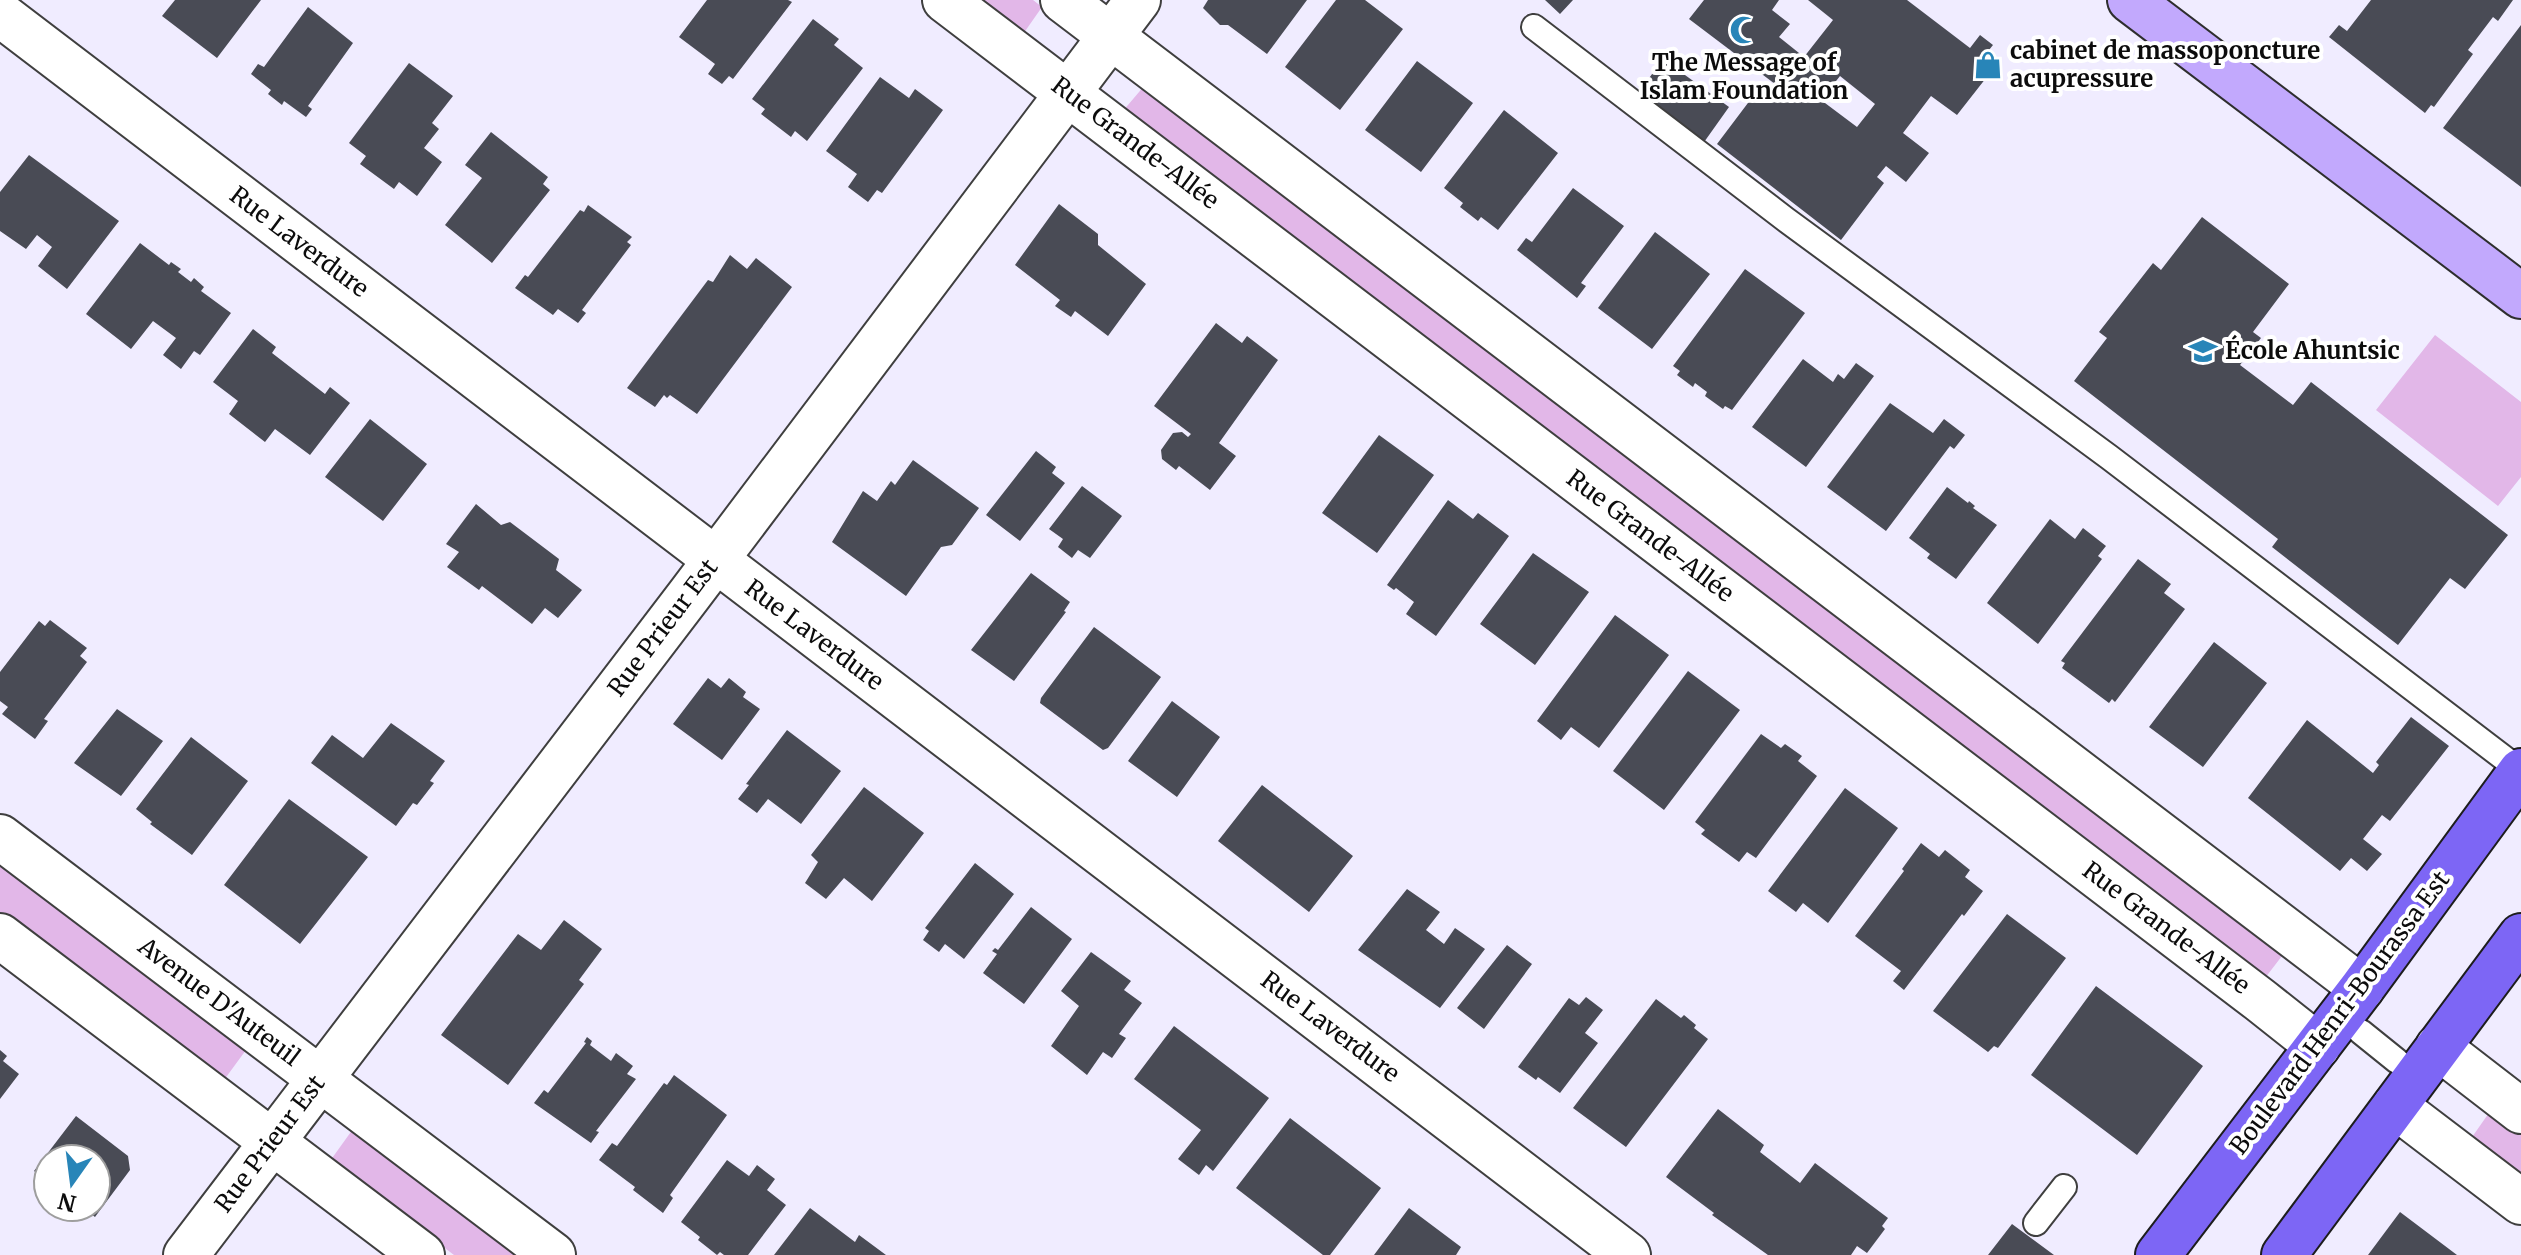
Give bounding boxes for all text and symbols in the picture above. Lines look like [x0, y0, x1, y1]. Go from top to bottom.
mosque icon: The Message of Islam Foundation [1729, 15, 1759, 45]
place label: cabinet de massoponcture acupressure [2010, 35, 2320, 94]
place label: The Message of Islam Foundation [1640, 47, 1848, 106]
shop icon: cabinet de massoponcture acupressure [1973, 50, 2003, 80]
street label: Rue Grande-Allée [1046, 70, 1225, 216]
street label: Rue Laverdure [224, 179, 375, 304]
place label: École Ahuntsic [2225, 334, 2400, 366]
school or university icon: École Ahuntsic [2188, 336, 2218, 366]
street label: Rue Grande-Allée [1561, 463, 1740, 609]
street label: Rue Prieur Est [601, 552, 725, 703]
street label: Rue Laverdure [739, 572, 890, 697]
street label: Rue Grande-Allée [2077, 855, 2256, 1001]
street label: Boulevard Henri-Bourassa Est [2223, 864, 2457, 1161]
street label: Avenue D'Auteuil [132, 930, 306, 1072]
street label: Rue Laverdure [1255, 964, 1406, 1089]
street label: Rue Prieur Est [208, 1068, 332, 1219]
north arrow [32, 1143, 112, 1223]
text: N [55, 1187, 79, 1218]

